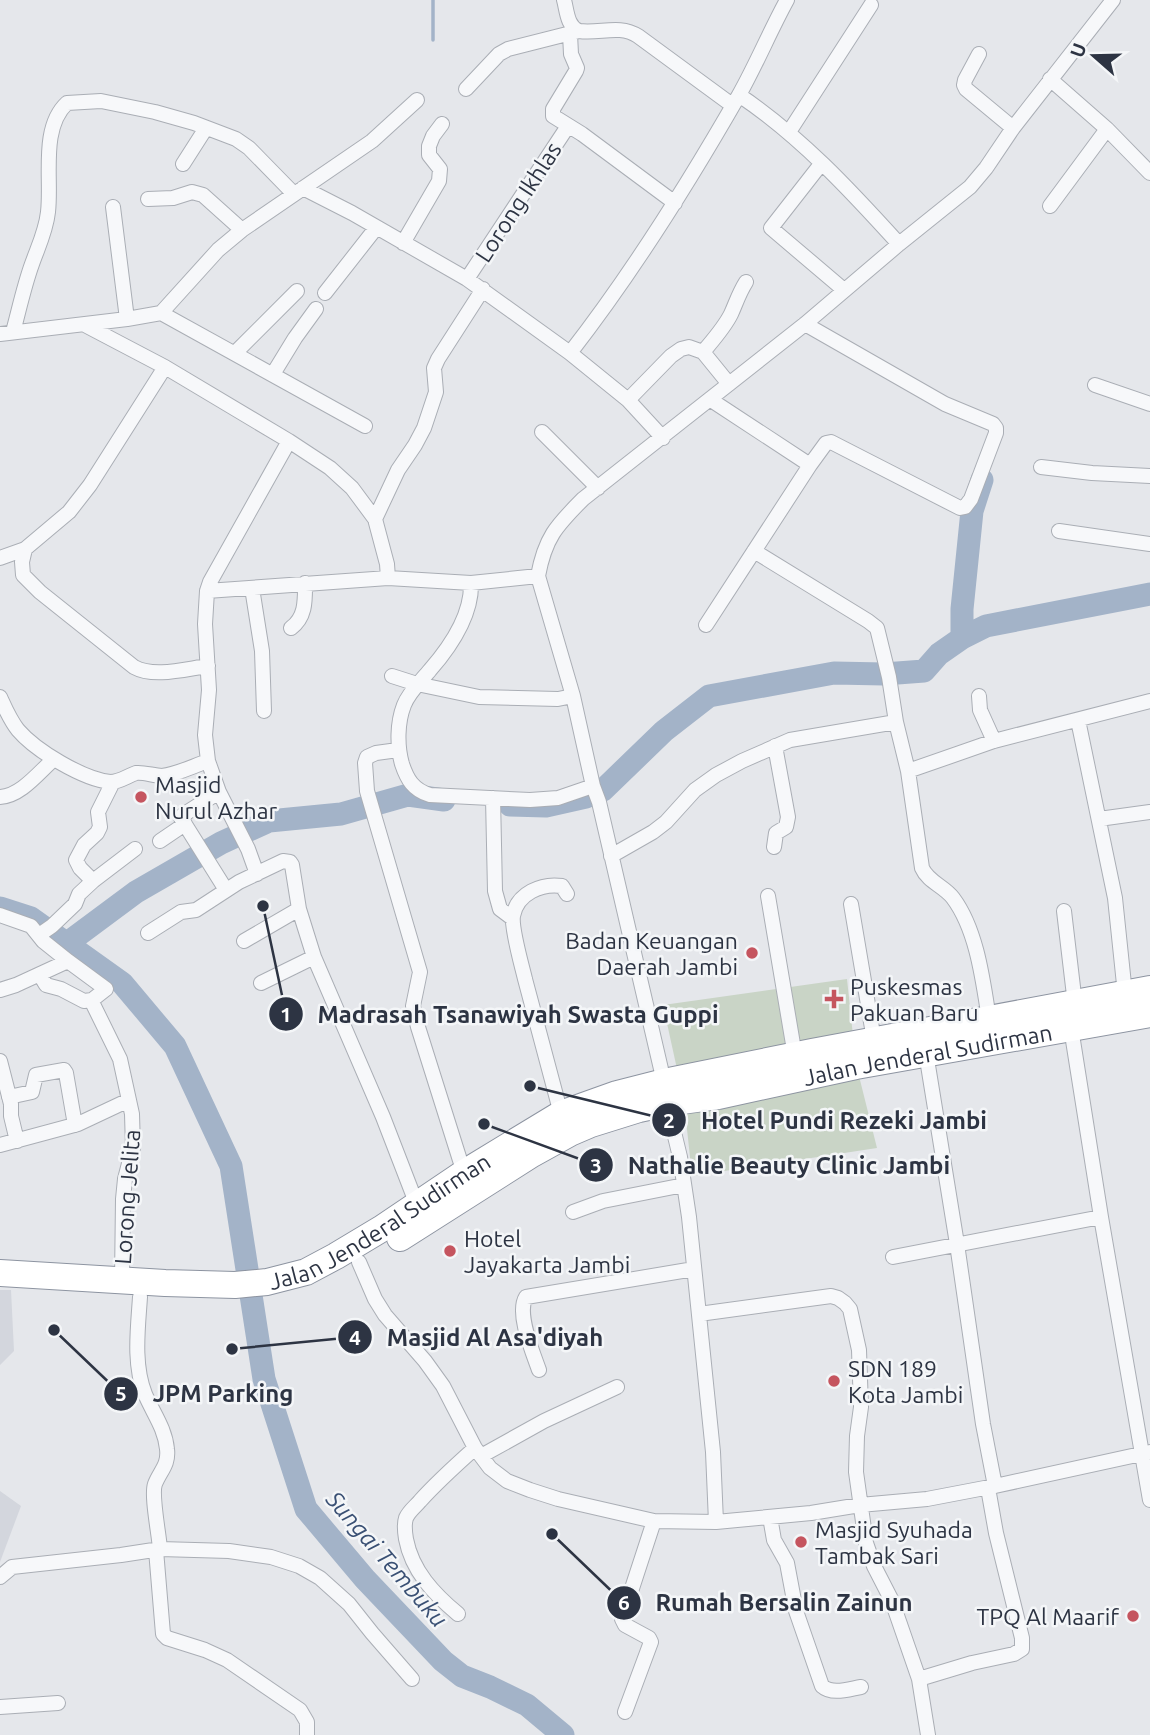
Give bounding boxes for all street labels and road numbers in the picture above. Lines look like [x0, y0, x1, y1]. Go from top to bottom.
street label: Lorong Ikhlas [470, 138, 566, 266]
street label: Jalan Jenderal Sudirman [801, 1019, 1054, 1090]
street label: Lorong Jelita [110, 1129, 144, 1265]
street label: Jalan Jenderal Sudirman [266, 1148, 494, 1294]

